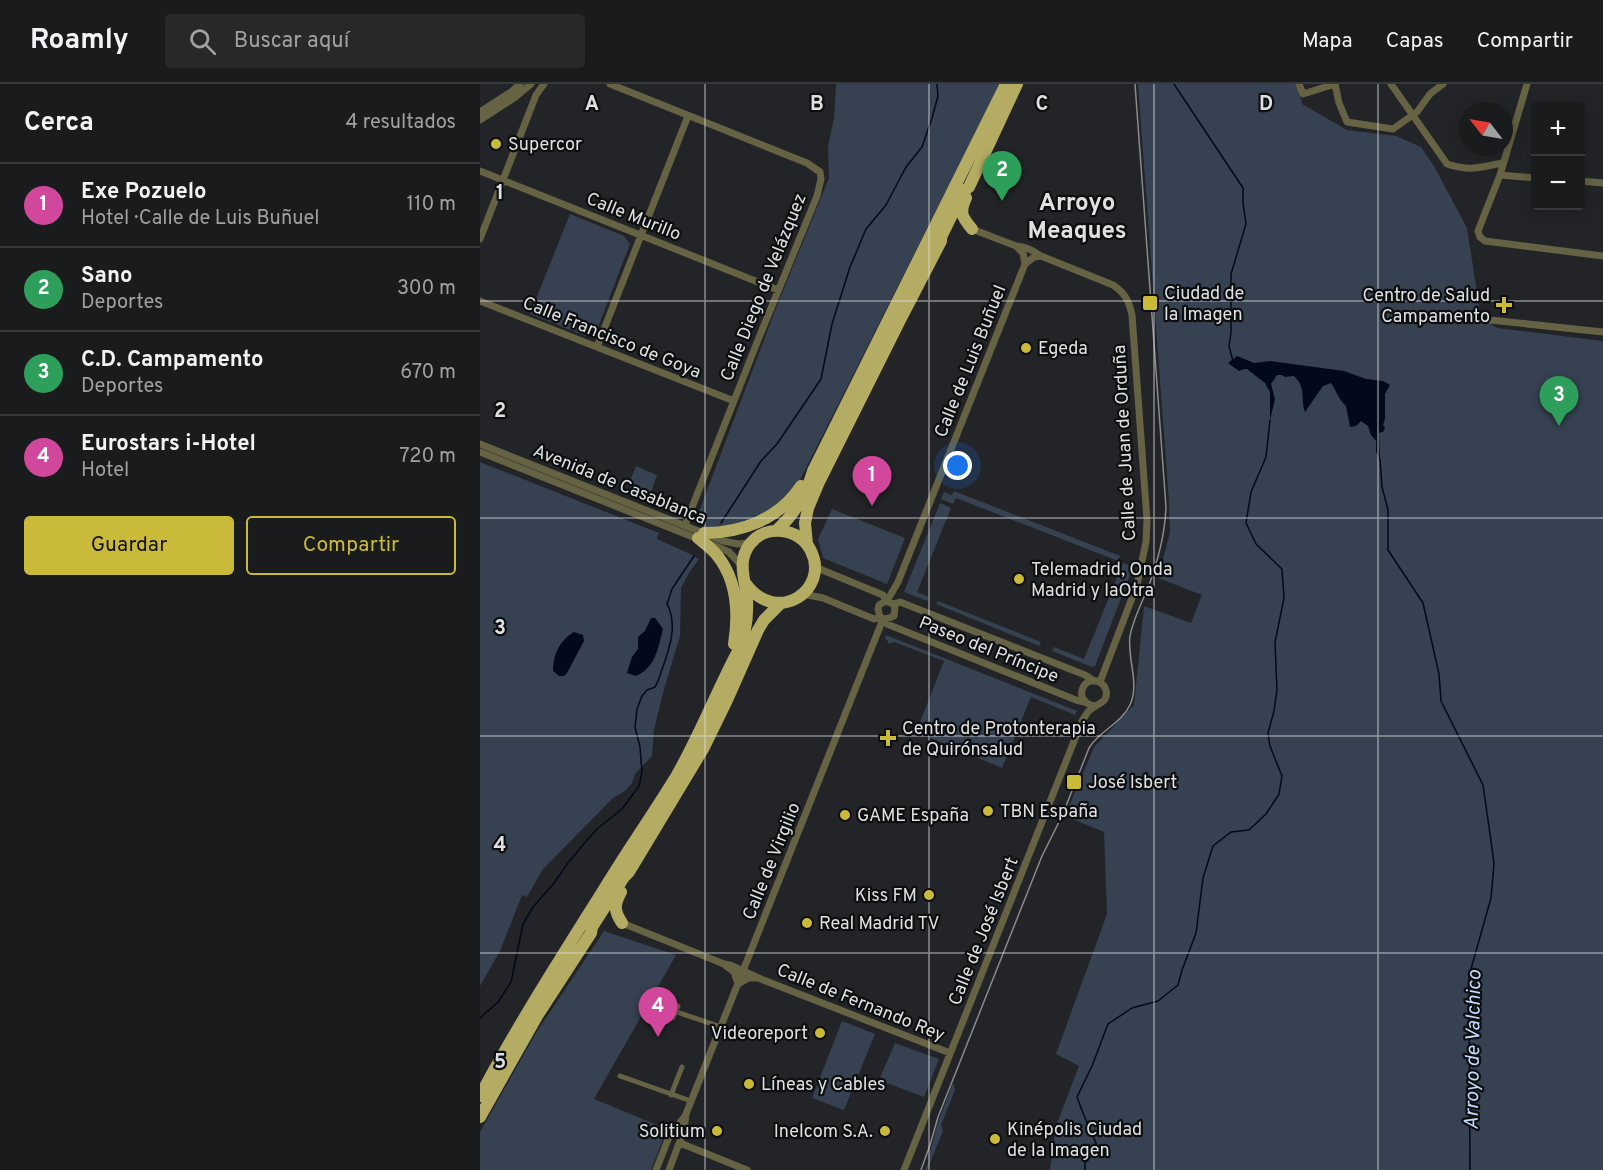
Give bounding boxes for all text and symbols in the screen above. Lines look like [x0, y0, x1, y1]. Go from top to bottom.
search box [165, 14, 585, 68]
text: Roamly [30, 23, 129, 59]
icon: search [186, 25, 219, 58]
text: Buscar aquí [234, 28, 349, 55]
text: Mapa [1302, 28, 1353, 55]
text: Capas [1386, 28, 1444, 55]
text: Compartir [1477, 28, 1573, 55]
text: A [585, 92, 599, 118]
text: B [810, 92, 824, 118]
text: C [1036, 92, 1048, 118]
text: D [1259, 92, 1273, 118]
north arrow [1459, 102, 1513, 156]
map controls [1531, 102, 1585, 210]
button: + [1531, 102, 1585, 156]
text: Cerca [24, 107, 94, 140]
text: 4 resultados [346, 110, 456, 136]
place label: Supercor [508, 134, 582, 157]
marker: Supercor [489, 137, 503, 151]
pin: 2 [982, 152, 1022, 201]
button: − [1531, 156, 1585, 210]
text: Exe Pozuelo [81, 179, 207, 206]
text: 1 [496, 181, 504, 207]
street label: Calle Murillo [583, 188, 684, 247]
district label: Arroyo Meaques [1028, 189, 1126, 247]
street label: Calle Diego de Velázquez [716, 190, 813, 385]
text: 1 [40, 192, 48, 218]
text: 110 m [407, 192, 456, 218]
text: Hotel · Calle de Luis Buñuel [81, 206, 319, 232]
text: Sano [81, 263, 132, 290]
text: 2 [37, 276, 50, 302]
text: 300 m [397, 276, 456, 302]
street label: Calle de Luis Buñuel [930, 282, 1013, 441]
place label: Ciudad de la Imagen [1164, 283, 1244, 327]
place label: Centro de Salud Campamento [1362, 285, 1490, 329]
text: Deportes [81, 290, 163, 316]
street label: Calle Francisco de Goya [519, 292, 704, 385]
marker: Ciudad de la Imagen [1141, 294, 1159, 312]
marker: Centro de Salud Campamento [1495, 296, 1513, 314]
place label: Egeda [1038, 338, 1088, 361]
marker: Egeda [1019, 341, 1033, 355]
street label: Calle de Juan de Orduña [1109, 344, 1142, 542]
text: C.D. Campamento [81, 347, 263, 374]
text: 3 [38, 360, 50, 386]
text: 670 m [400, 360, 456, 386]
text: Deportes [81, 374, 163, 400]
pin: 3 [1540, 376, 1578, 426]
text: 2 [494, 399, 506, 425]
text: Eurostars i-Hotel [81, 431, 256, 458]
street label: Avenida de Casablanca [529, 440, 709, 531]
text: 4 [37, 444, 50, 470]
text: 720 m [399, 444, 456, 470]
your location [943, 451, 972, 480]
pin: 1 [852, 456, 892, 506]
text: Hotel [81, 458, 129, 484]
button: Guardar [24, 516, 234, 575]
button: Compartir [246, 516, 456, 575]
place label: Telemadrid, Onda Madrid y laOtra [1031, 559, 1172, 603]
marker: Telemadrid, Onda Madrid y laOtra [1012, 572, 1026, 586]
street label: Paseo del Príncipe [915, 612, 1062, 689]
text: 3 [494, 616, 506, 642]
place label: Centro de Protonterapia de Quirónsalud [902, 718, 1096, 762]
marker: Centro de Protonterapia de Quirónsalud [879, 729, 897, 747]
place label: José Isbert [1088, 772, 1177, 795]
marker: José Isbert [1065, 773, 1083, 791]
street label: Calle de Virgilio [738, 799, 806, 924]
place label: TBN España [1000, 801, 1098, 824]
marker: TBN España [981, 804, 995, 818]
place label: GAME España [857, 805, 969, 828]
marker: GAME España [838, 808, 852, 822]
text: 4 [494, 833, 506, 859]
street label: Calle de José Isbert [944, 854, 1025, 1009]
place label: Kiss FM [855, 885, 917, 908]
marker: Kiss FM [922, 888, 936, 902]
place label: Real Madrid TV [819, 913, 939, 936]
marker: Real Madrid TV [800, 916, 814, 930]
street label: Calle de Fernando Rey [773, 959, 948, 1048]
water label: Arroyo de Valchico [1460, 970, 1488, 1130]
pin: 4 [638, 988, 678, 1037]
place label: Videoreport [711, 1023, 808, 1046]
marker: Videoreport [813, 1026, 827, 1040]
text: 5 [494, 1050, 506, 1076]
place label: Líneas y Cables [761, 1074, 885, 1097]
marker: Líneas y Cables [742, 1077, 756, 1091]
place label: Kinépolis Ciudad de la Imagen [1007, 1119, 1142, 1163]
place label: Solitium [639, 1121, 705, 1144]
place label: Inelcom S.A. [774, 1121, 873, 1144]
marker: Solitium [710, 1124, 724, 1138]
marker: Inelcom S.A. [878, 1124, 892, 1138]
marker: Kinépolis Ciudad de la Imagen [988, 1132, 1002, 1146]

